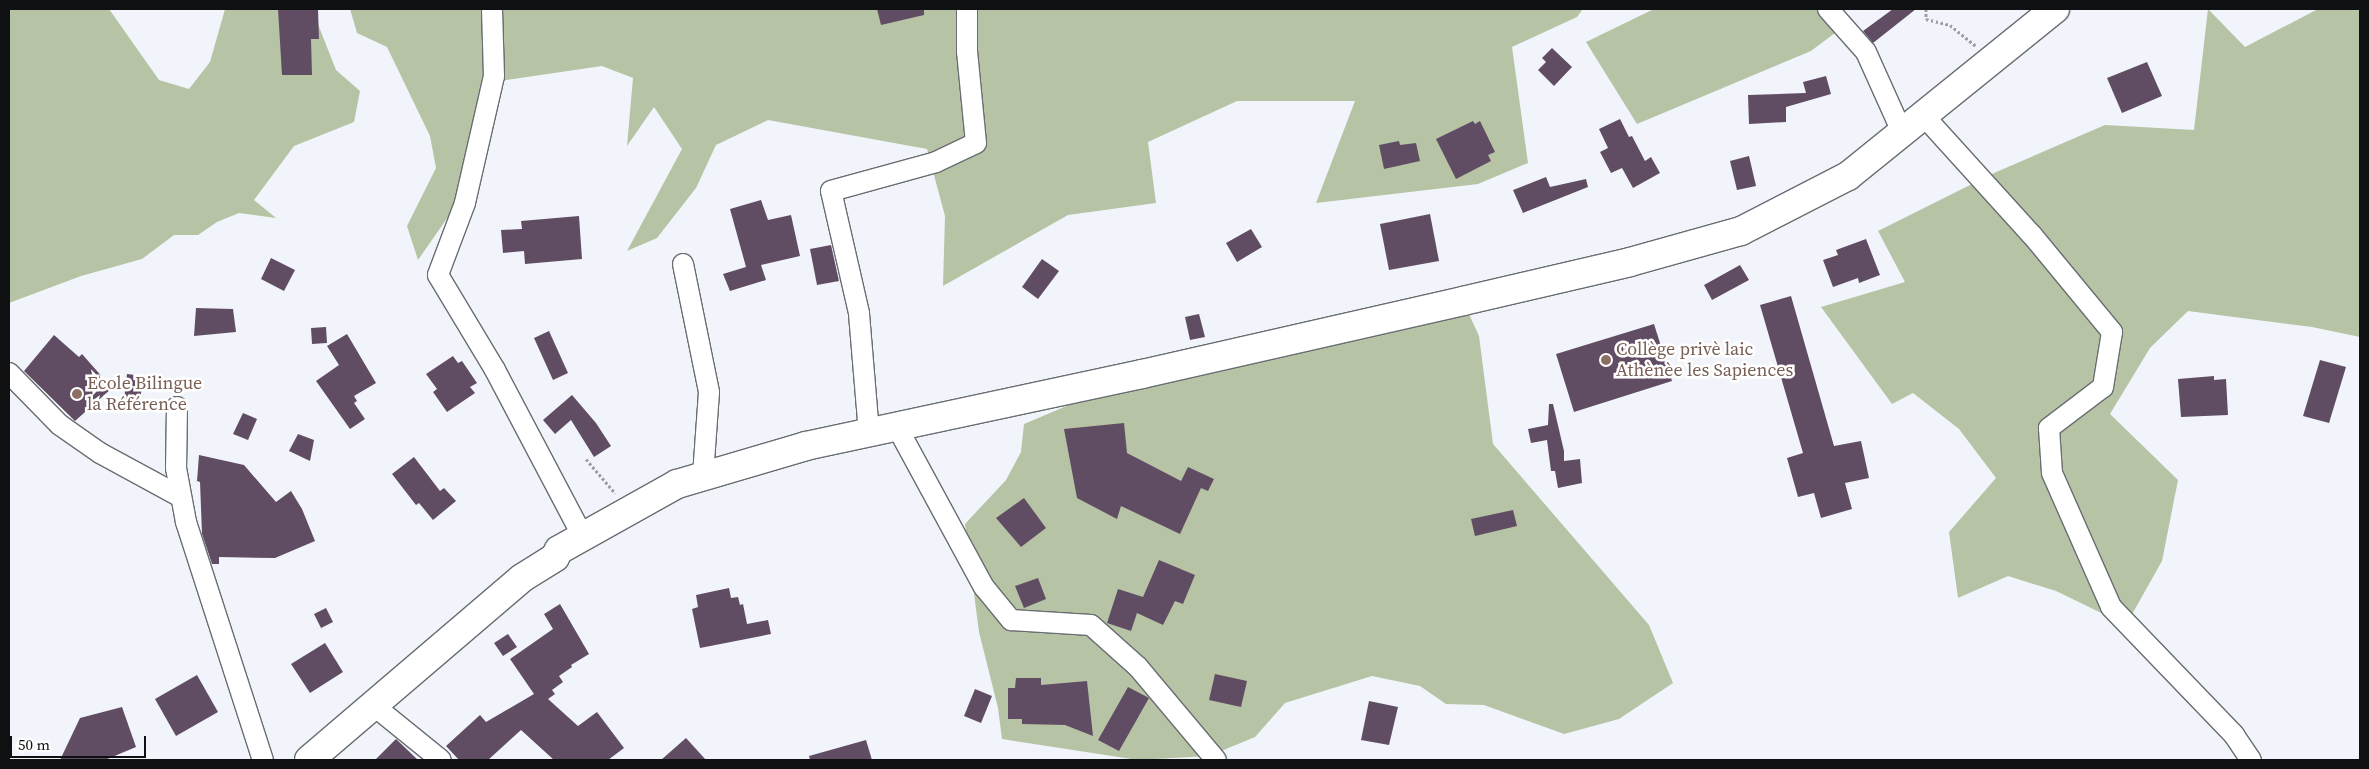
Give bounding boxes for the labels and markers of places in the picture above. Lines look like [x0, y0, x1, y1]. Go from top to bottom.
place label: Collège privè laic Athènèe les Sapiences [1616, 339, 1793, 382]
marker: Collège privè laic Athènèe les Sapiences [1600, 354, 1612, 366]
place label: Ecole Bilingue la Référence [87, 373, 202, 416]
marker: Ecole Bilingue la Référence [71, 388, 83, 400]

